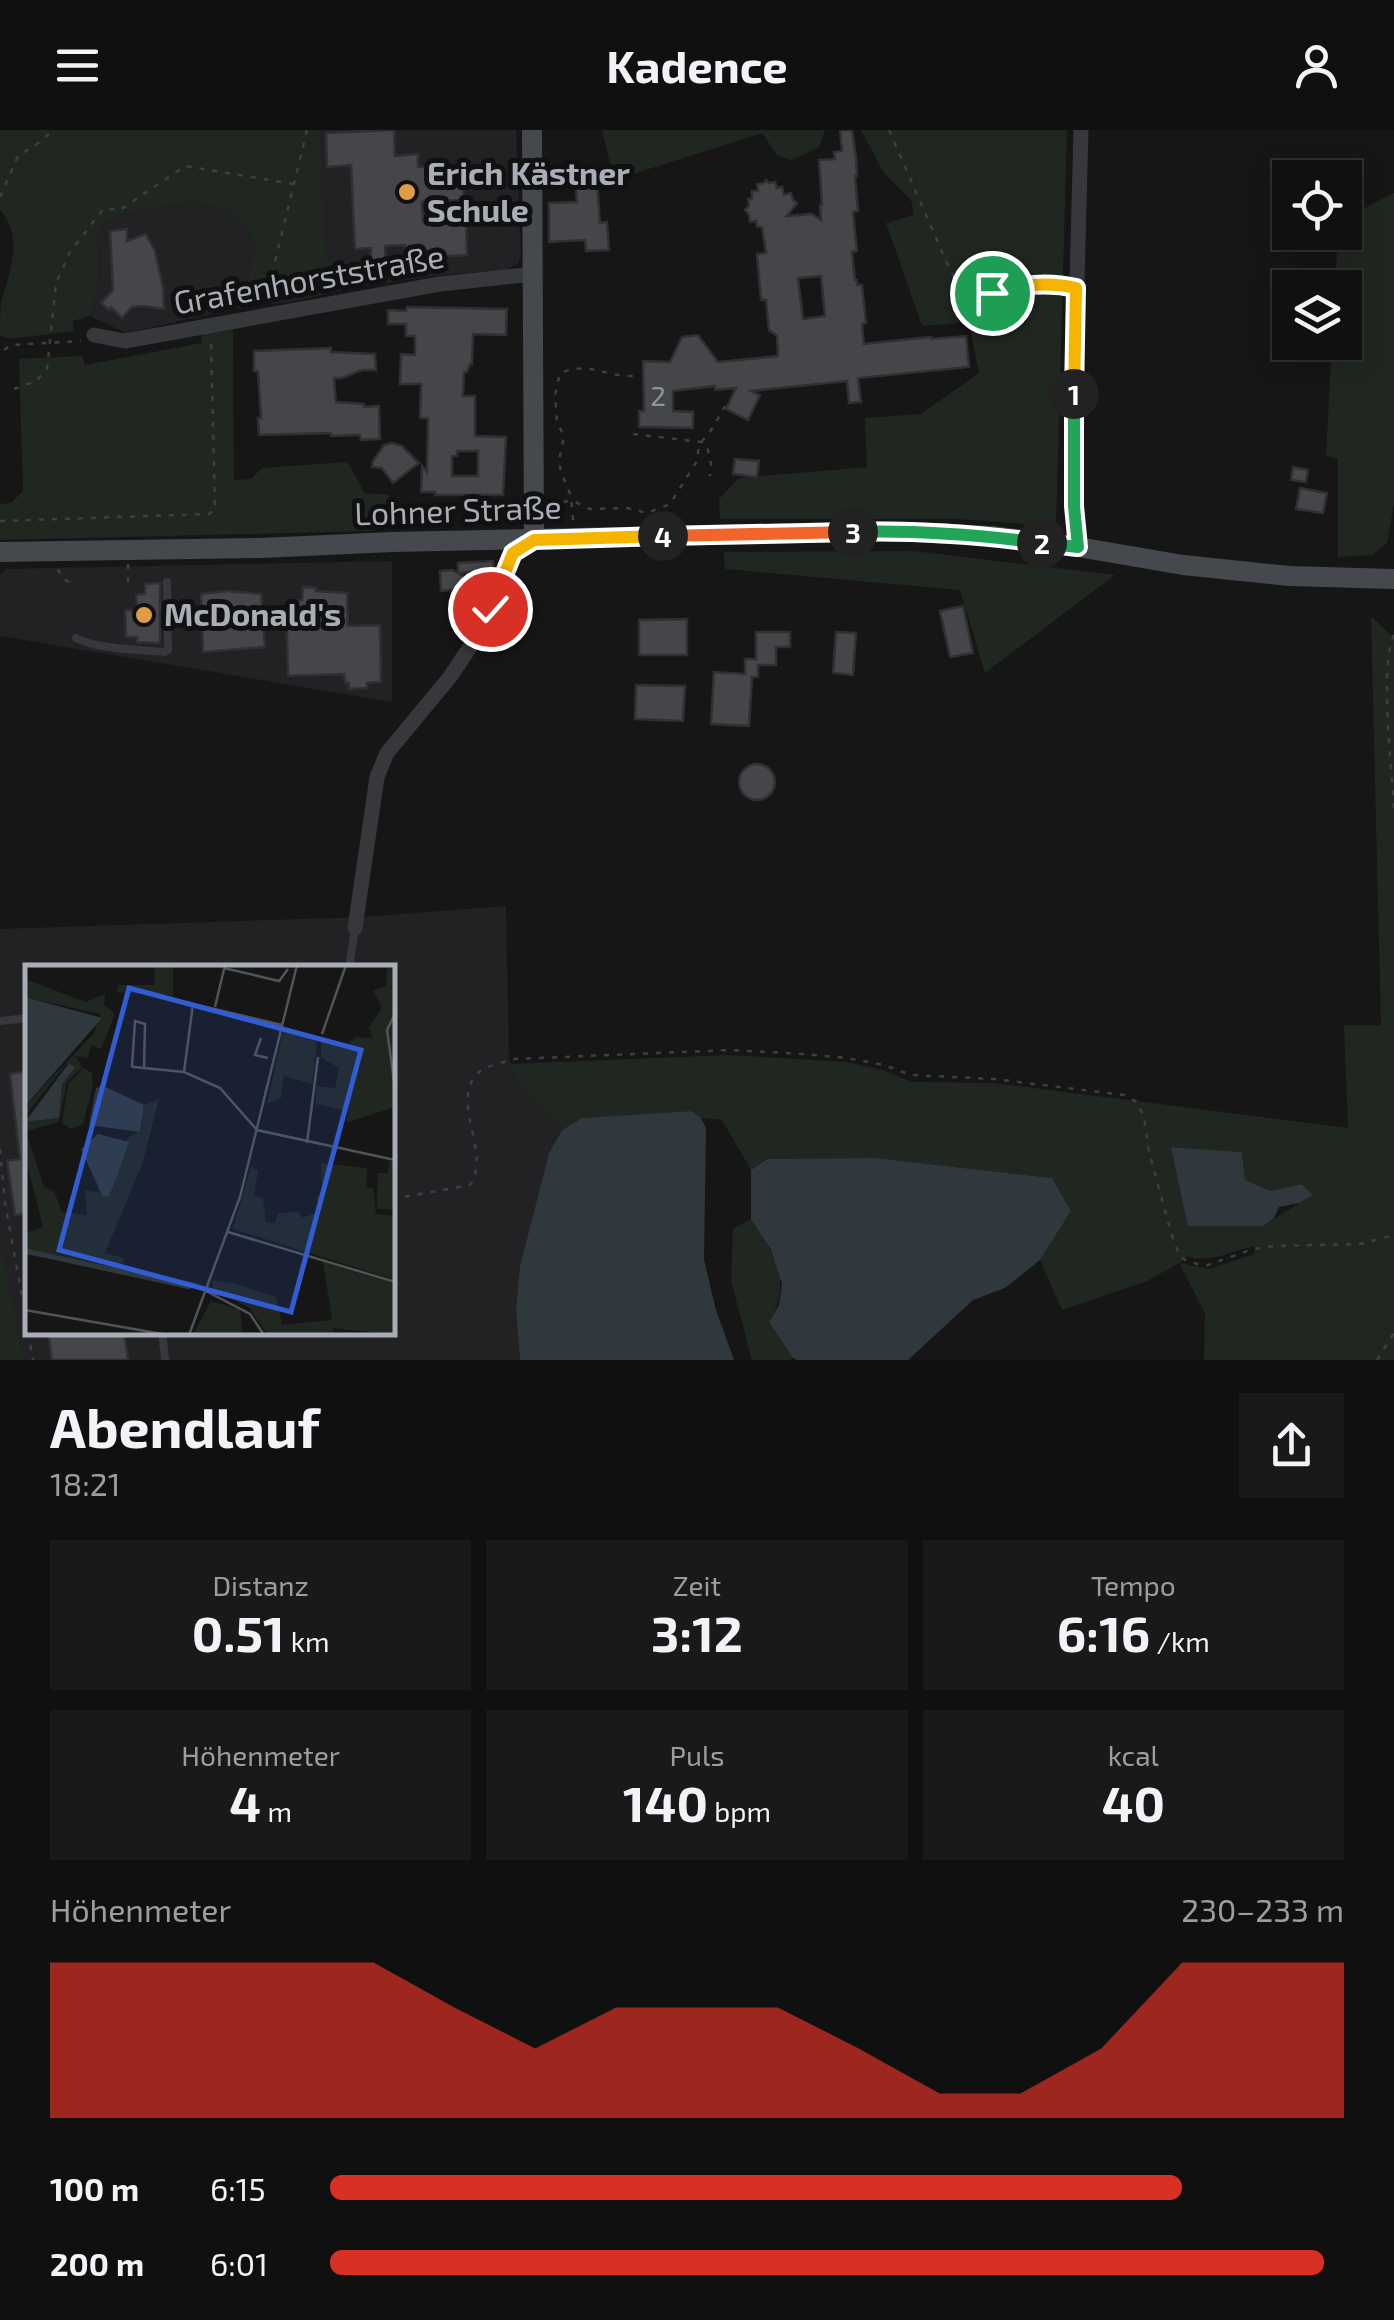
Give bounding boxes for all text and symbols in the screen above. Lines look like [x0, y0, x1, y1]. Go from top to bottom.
icon: menu [50, 38, 105, 93]
text: Kadence [606, 38, 788, 92]
icon: person [1289, 38, 1344, 93]
place label: Erich Kästner Schule [427, 153, 630, 228]
map controls [1272, 160, 1362, 360]
button: locate [1272, 160, 1362, 250]
marker: Erich Kästner Schule [396, 181, 418, 203]
street label: Grafenhorststraße [171, 236, 447, 321]
pin [950, 251, 1035, 336]
icon: arrive [965, 266, 1020, 321]
button: layers [1272, 270, 1362, 360]
pin: 1 [1049, 369, 1099, 419]
text: 1 [1068, 377, 1080, 411]
house number: 2 [650, 378, 666, 412]
street label: Lohner Straße [354, 486, 562, 532]
pin: 3 [828, 507, 878, 557]
pin: 4 [638, 511, 688, 561]
text: 3 [845, 515, 861, 549]
pin: 2 [1017, 518, 1067, 568]
text: 4 [654, 519, 672, 553]
text: 2 [1034, 526, 1050, 560]
pin [448, 567, 533, 652]
icon: check [463, 582, 518, 637]
place label: McDonald's [164, 594, 341, 632]
marker: McDonald's [133, 604, 155, 626]
inset map [25, 965, 395, 1335]
text: Abendlauf [50, 1393, 320, 1459]
button: share [1239, 1393, 1344, 1498]
text: 18:21 [50, 1464, 120, 1502]
text: Distanz [212, 1568, 309, 1602]
text: Zeit [673, 1568, 721, 1602]
text: Tempo [1091, 1568, 1176, 1602]
text: 0.51 [192, 1602, 285, 1662]
text: 3:12 [651, 1602, 743, 1662]
text: 6:16 [1057, 1602, 1150, 1662]
text: km [285, 1624, 330, 1658]
text: /km [1150, 1624, 1210, 1658]
text: Höhenmeter [181, 1738, 340, 1772]
text: Puls [669, 1738, 725, 1772]
text: kcal [1108, 1738, 1159, 1772]
text: 4 [229, 1772, 261, 1832]
text: 140 [623, 1772, 708, 1832]
text: 40 [1102, 1772, 1165, 1832]
text: m [261, 1794, 292, 1828]
text: bpm [708, 1794, 771, 1828]
text: Höhenmeter [50, 1890, 231, 1928]
text: 230–233 m [1181, 1890, 1344, 1928]
text: 100 m [50, 2169, 139, 2207]
text: 6:15 [210, 2169, 266, 2207]
text: 200 m [50, 2244, 144, 2282]
text: 6:01 [210, 2244, 268, 2282]

